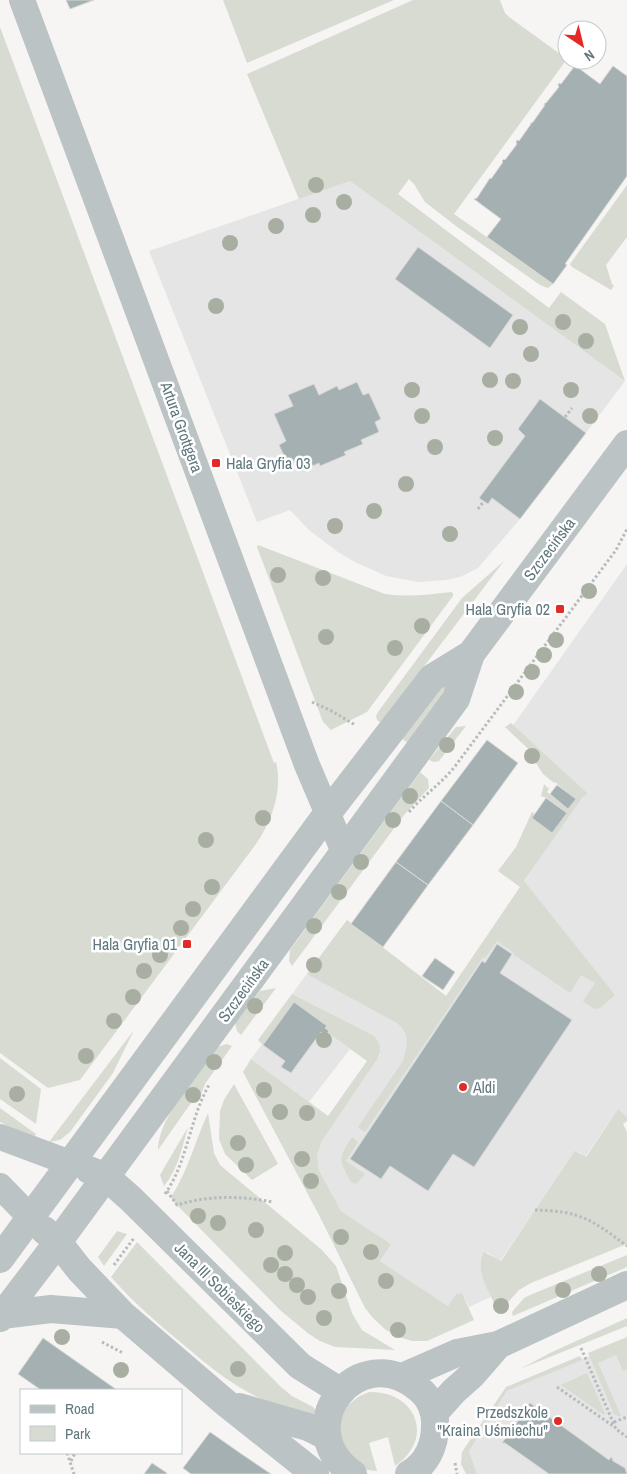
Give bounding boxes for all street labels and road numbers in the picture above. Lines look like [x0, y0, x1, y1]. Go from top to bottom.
street label: Artura Grottgera [155, 378, 209, 476]
street label: Szczecińska [518, 512, 580, 585]
street label: Szczecińska [212, 953, 274, 1026]
street label: Jana III Sobieskiego [170, 1237, 270, 1337]

